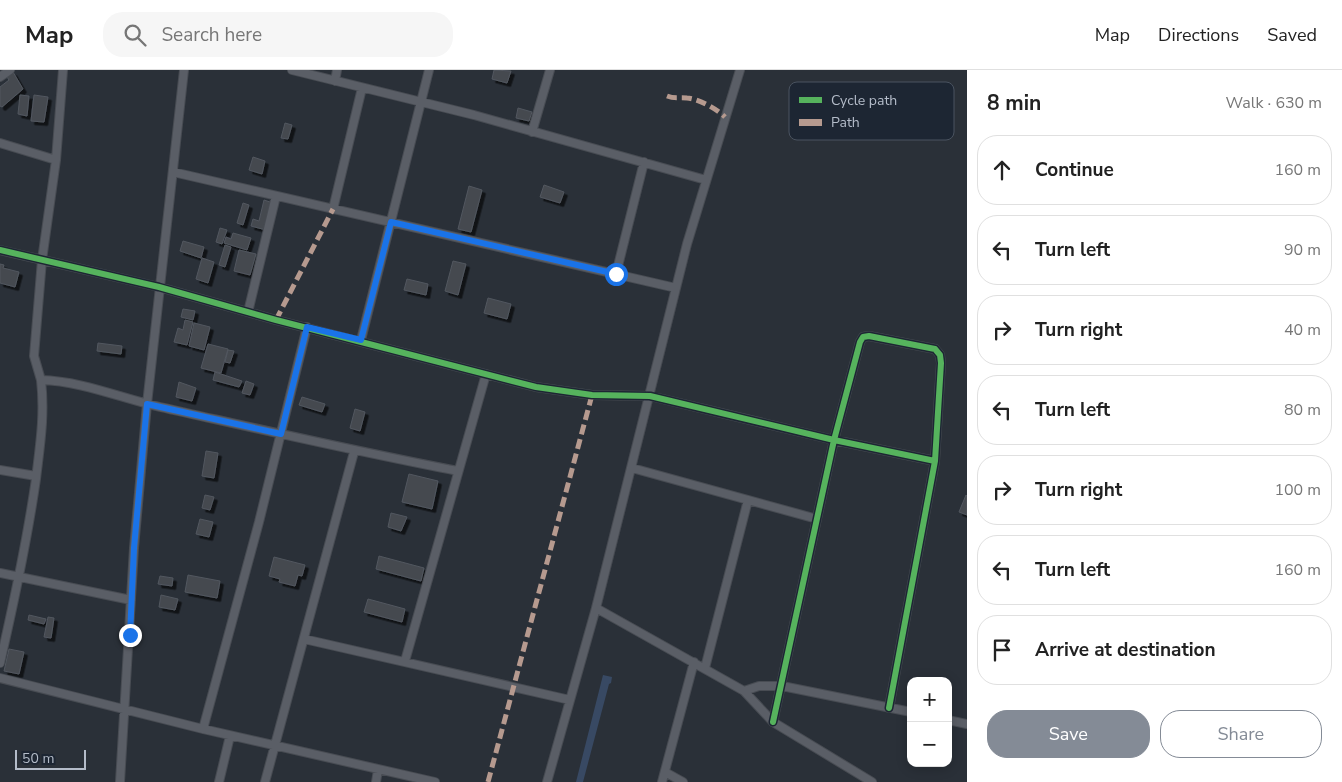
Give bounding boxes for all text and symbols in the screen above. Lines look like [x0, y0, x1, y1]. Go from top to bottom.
search box [103, 12, 453, 57]
text: Map [25, 19, 73, 51]
icon: search [121, 21, 149, 49]
text: Search here [161, 22, 262, 48]
text: Map [1095, 23, 1130, 47]
text: Directions [1158, 23, 1239, 47]
text: Saved [1267, 23, 1317, 47]
legend [789, 82, 954, 140]
text: 8 min [987, 89, 1041, 117]
text: Cycle path [831, 91, 897, 110]
text: Walk · 630 m [1226, 92, 1322, 114]
text: Path [831, 113, 860, 132]
icon: ahead [988, 156, 1016, 184]
text: Continue [1035, 157, 1114, 183]
text: 160 m [1274, 159, 1321, 181]
icon: left [988, 236, 1016, 264]
text: Turn left [1035, 237, 1110, 263]
text: 90 m [1284, 239, 1321, 261]
route start [605, 263, 628, 286]
icon: right [988, 316, 1016, 344]
text: Turn right [1035, 317, 1122, 343]
text: 40 m [1284, 319, 1321, 341]
icon: left [988, 396, 1016, 424]
text: Turn left [1035, 397, 1110, 423]
text: 80 m [1284, 399, 1321, 421]
icon: right [988, 476, 1016, 504]
text: Turn right [1035, 477, 1122, 503]
text: 100 m [1274, 479, 1321, 501]
icon: left [988, 556, 1016, 584]
text: Turn left [1035, 557, 1110, 583]
text: 160 m [1274, 559, 1321, 581]
route end [119, 624, 142, 647]
icon: arrive [988, 636, 1016, 664]
text: Arrive at destination [1035, 637, 1216, 663]
map controls [907, 677, 952, 767]
button: + [907, 677, 952, 722]
button: Save [987, 710, 1150, 758]
button: Share [1160, 710, 1322, 758]
button: − [907, 722, 952, 767]
scale bar [15, 747, 86, 770]
text: 50 m [22, 749, 54, 768]

